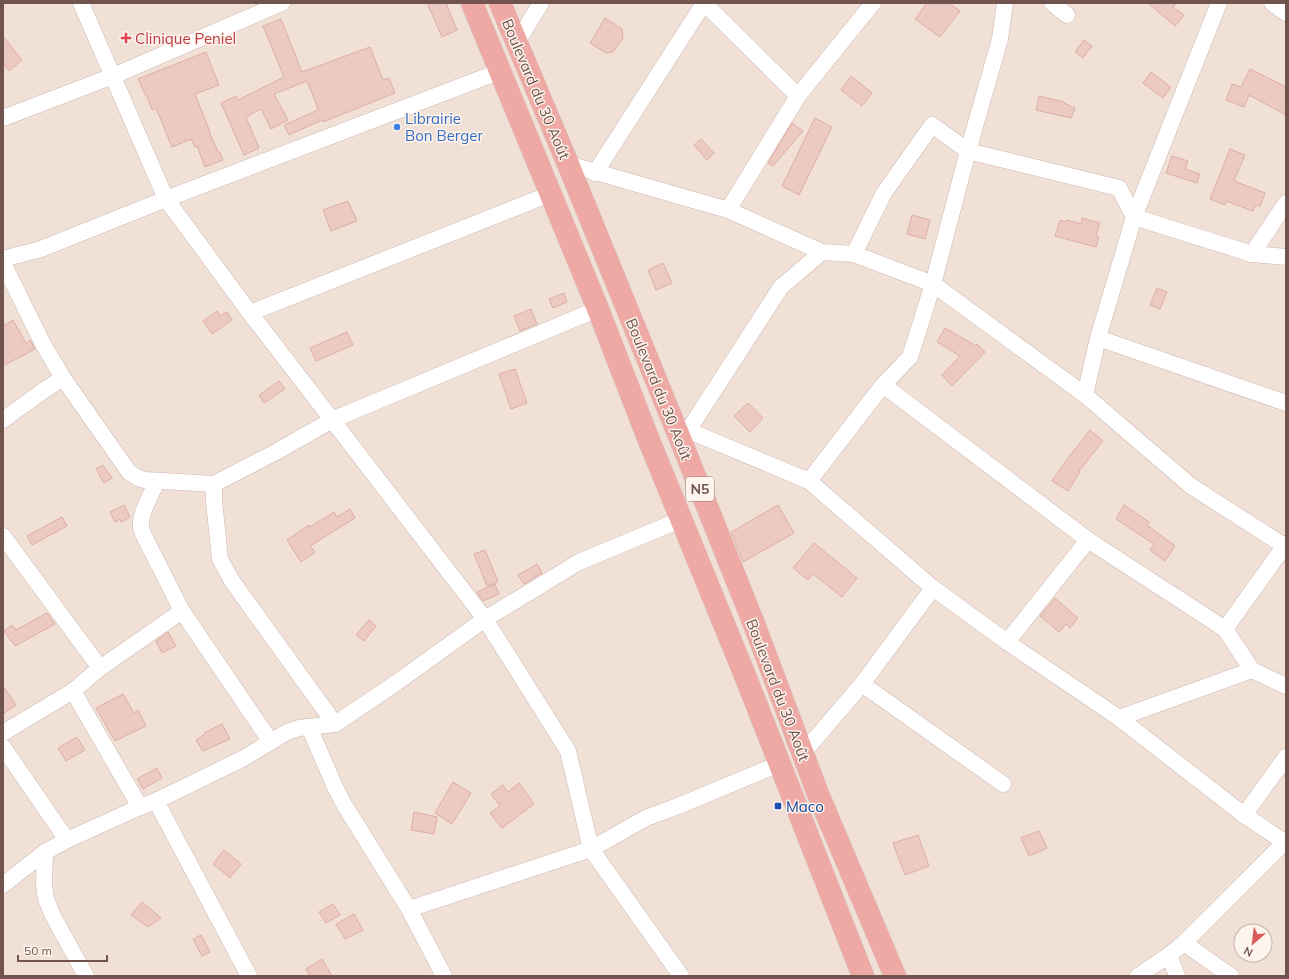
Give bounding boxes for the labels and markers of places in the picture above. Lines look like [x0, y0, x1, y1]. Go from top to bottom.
place label: Clinique Peniel [135, 29, 236, 48]
marker: Clinique Peniel [120, 32, 132, 44]
place label: Librairie Bon Berger [405, 109, 483, 145]
marker: Librairie Bon Berger [392, 122, 402, 132]
place label: Maco [786, 797, 824, 816]
marker: Maco [773, 801, 783, 811]

